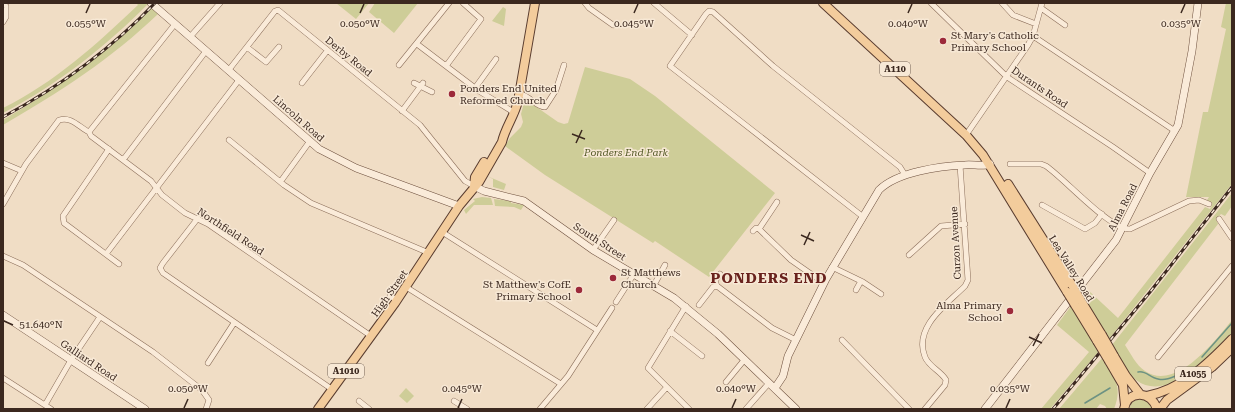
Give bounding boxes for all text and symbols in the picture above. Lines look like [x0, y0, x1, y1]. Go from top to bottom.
text: 0.055°W [66, 18, 107, 29]
text: 0.050°W [340, 18, 381, 29]
text: 0.045°W [614, 18, 655, 29]
text: 0.040°W [888, 18, 929, 29]
text: 0.035°W [1161, 18, 1202, 29]
place label: St Mary's Catholic Primary School [951, 30, 1039, 53]
street label: Derby Road [323, 34, 375, 79]
marker: St Mary's Catholic Primary School [938, 36, 948, 46]
road number: A110 [880, 62, 910, 76]
street label: Durants Road [1010, 65, 1070, 111]
place label: Ponders End United Reformed Church [460, 83, 558, 106]
marker: Ponders End United Reformed Church [447, 89, 457, 99]
street label: Lincoln Road [271, 93, 327, 144]
park label: Ponders End Park [583, 147, 669, 158]
street label: Alma Road [1106, 181, 1139, 233]
street label: Northfield Road [195, 206, 267, 257]
street label: Curzon Avenue [948, 206, 963, 280]
street label: South Street [571, 220, 628, 263]
street label: Lea Valley Road [1047, 233, 1097, 304]
street label: High Street [369, 267, 410, 319]
place label: St Matthews Church [621, 267, 681, 290]
district label: PONDERS END [710, 270, 828, 286]
marker: St Matthews Church [608, 273, 618, 283]
place label: St Matthew's CofE Primary School [483, 279, 571, 302]
marker: St Matthew's CofE Primary School [574, 285, 584, 295]
place label: Alma Primary School [936, 300, 1002, 323]
marker: Alma Primary School [1005, 306, 1015, 316]
text: 51.640°N [19, 319, 63, 330]
street label: Galliard Road [58, 337, 119, 384]
road number: A1010 [328, 364, 364, 378]
road number: A1055 [1175, 367, 1211, 381]
text: 0.050°W [168, 383, 209, 394]
text: 0.045°W [442, 383, 483, 394]
text: 0.040°W [716, 383, 757, 394]
text: 0.035°W [990, 383, 1031, 394]

